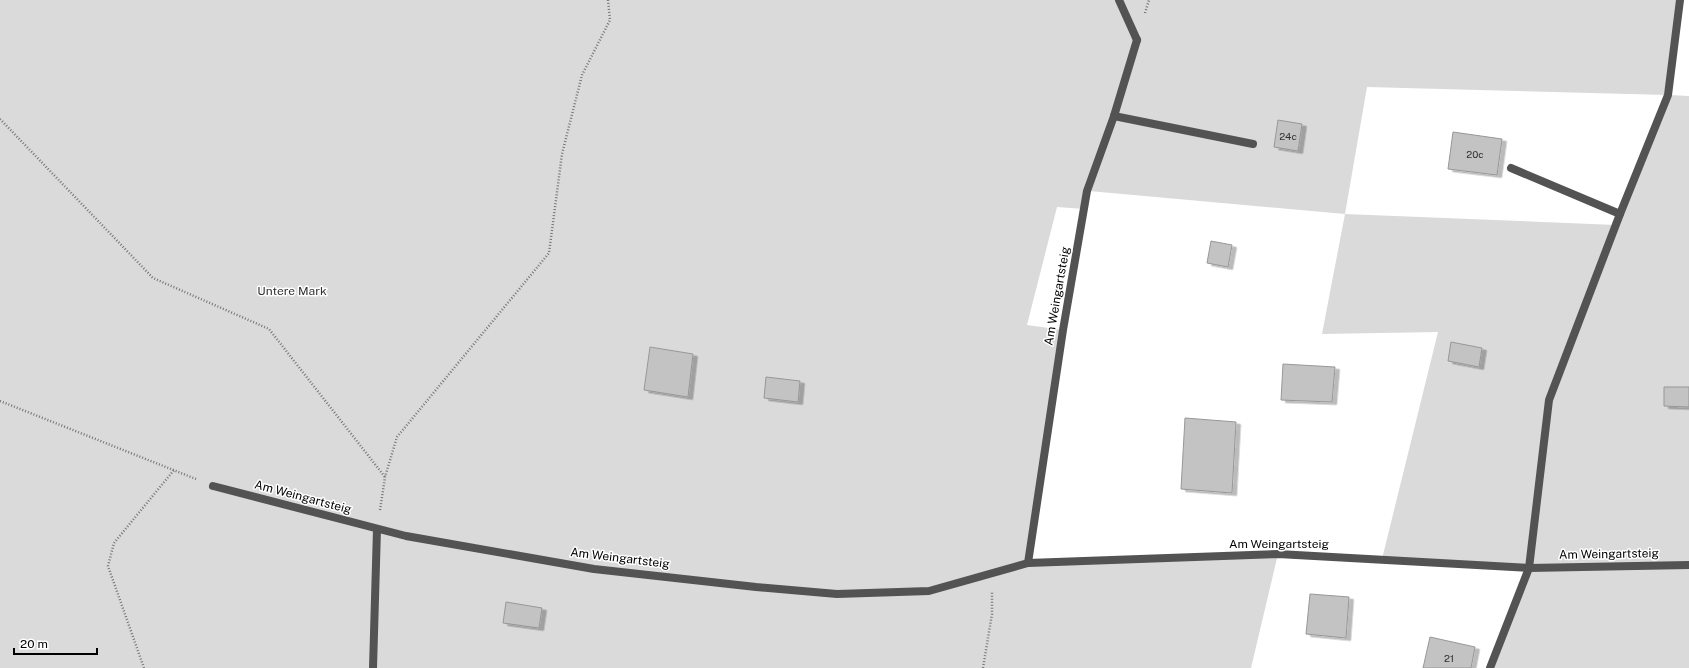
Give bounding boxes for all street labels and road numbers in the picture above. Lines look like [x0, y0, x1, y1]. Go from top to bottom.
street label: Am Weingartsteig [1041, 246, 1073, 346]
street label: Am Weingartsteig [253, 477, 353, 517]
street label: Am Weingartsteig [1229, 537, 1329, 551]
street label: Am Weingartsteig [570, 545, 670, 571]
street label: Am Weingartsteig [1559, 546, 1659, 562]

